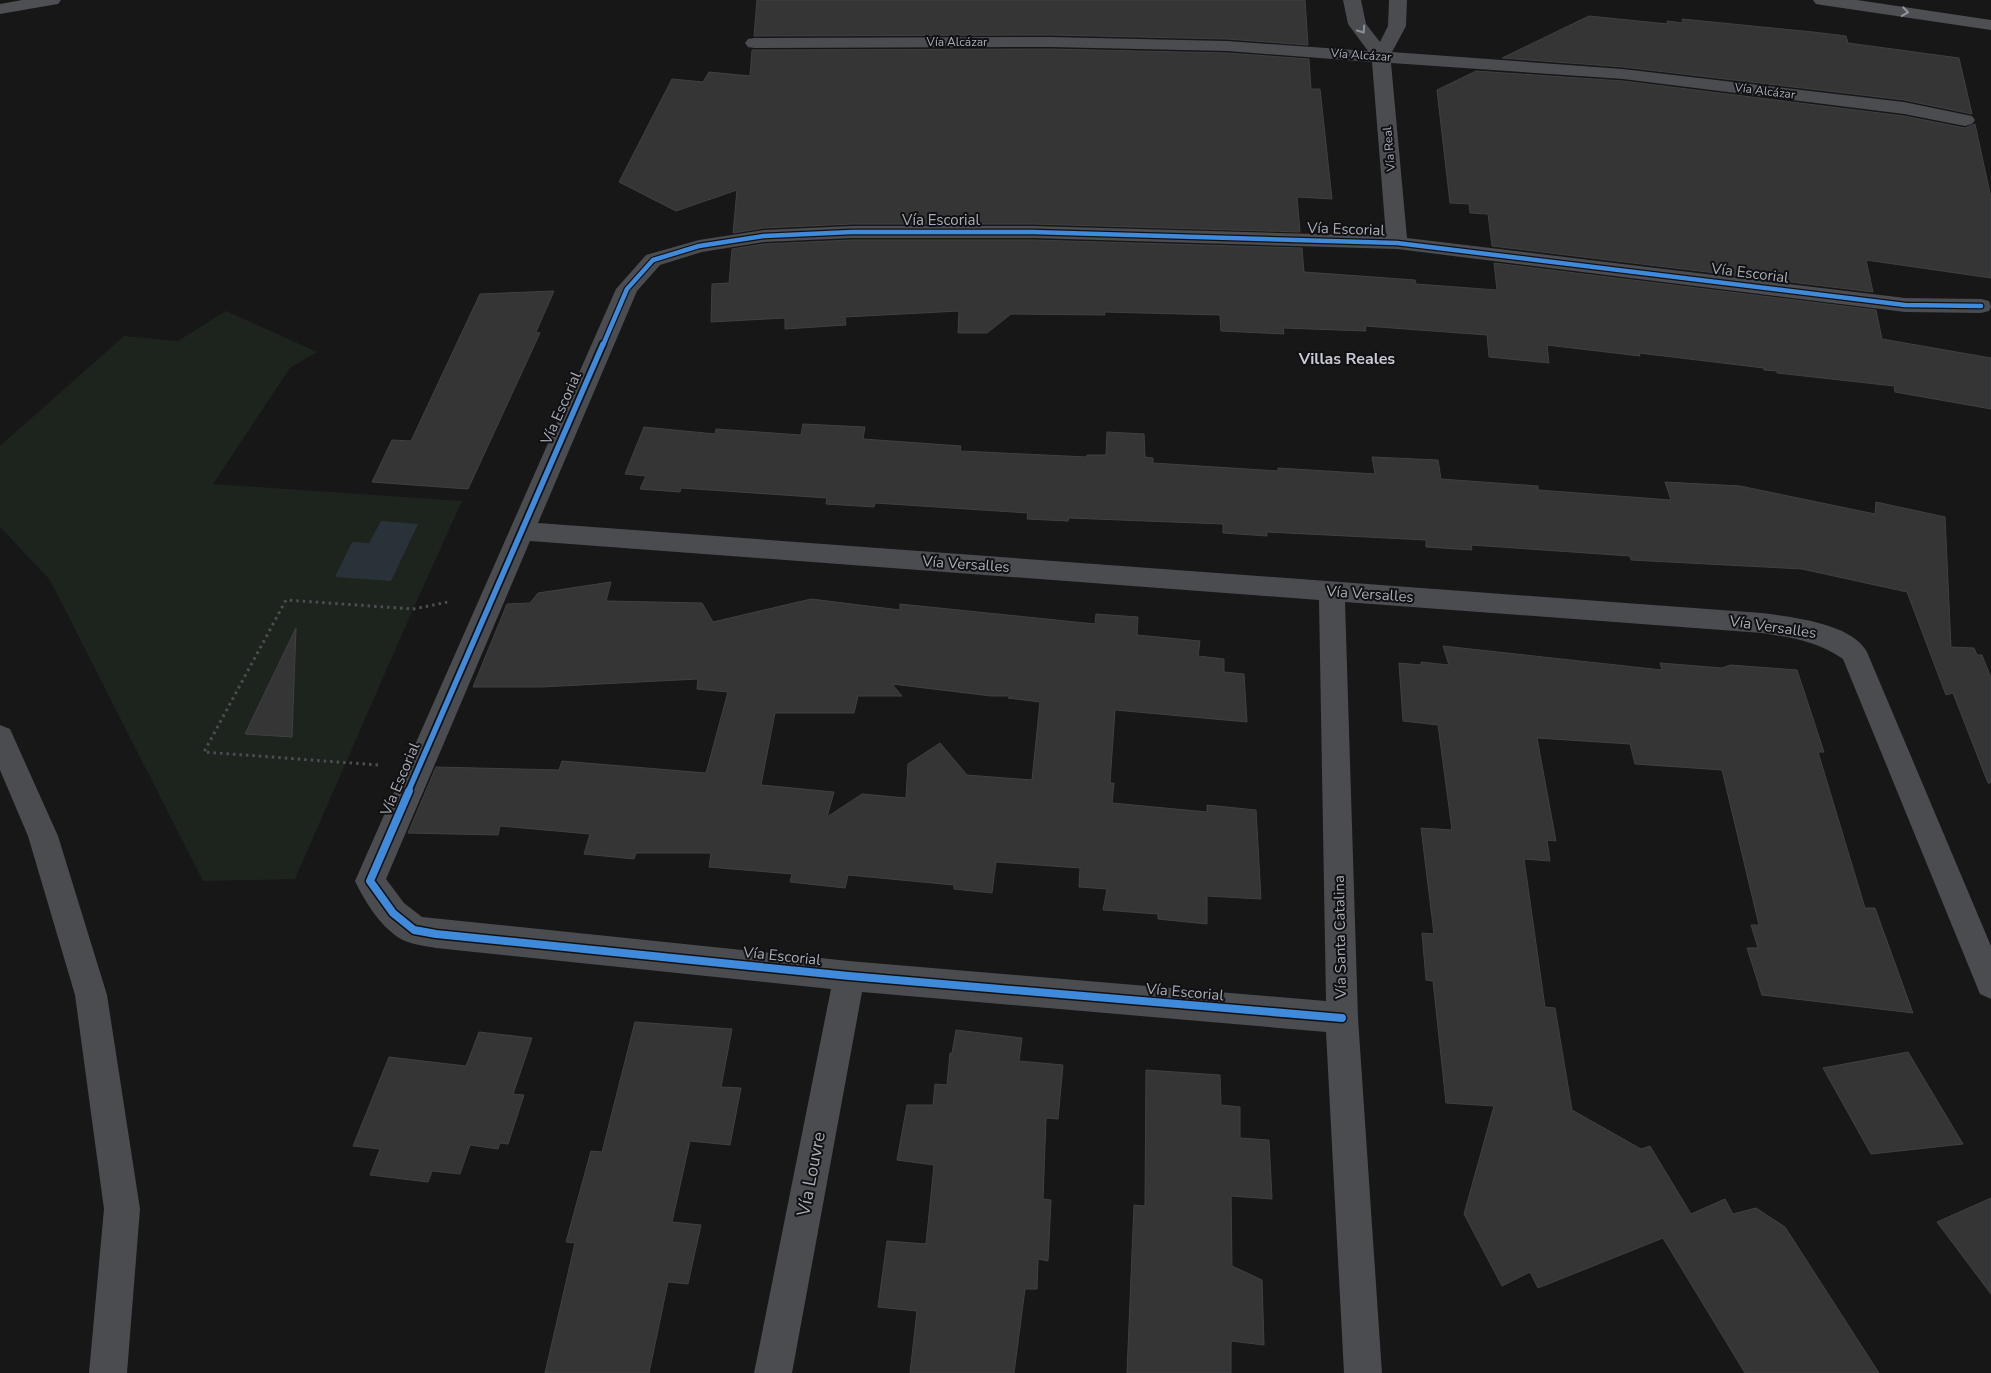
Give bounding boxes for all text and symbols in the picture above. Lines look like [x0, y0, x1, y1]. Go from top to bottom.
one-way arrow [1901, 7, 1909, 17]
one-way arrow [1356, 24, 1365, 34]
street label: Vía Alcázar [926, 34, 988, 50]
street label: Vía Alcázar [1329, 45, 1393, 65]
street label: Vía Alcázar [1733, 79, 1797, 103]
street label: Vía Real [1379, 126, 1399, 173]
street label: Vía Escorial [901, 210, 980, 230]
street label: Vía Escorial [1306, 218, 1386, 240]
street label: Vía Escorial [1709, 258, 1790, 288]
district label: Villas Reales [1298, 348, 1395, 370]
street label: Vía Escorial [536, 368, 586, 449]
street label: Vía Versalles [921, 551, 1010, 577]
street label: Vía Versalles [1325, 581, 1414, 607]
street label: Vía Versalles [1727, 611, 1818, 643]
street label: Vía Escorial [375, 739, 425, 820]
street label: Vía Santa Catalina [1329, 875, 1351, 1000]
street label: Vía Escorial [741, 942, 822, 970]
street label: Vía Escorial [1144, 979, 1225, 1005]
street label: Vía Louvre [791, 1130, 831, 1219]

